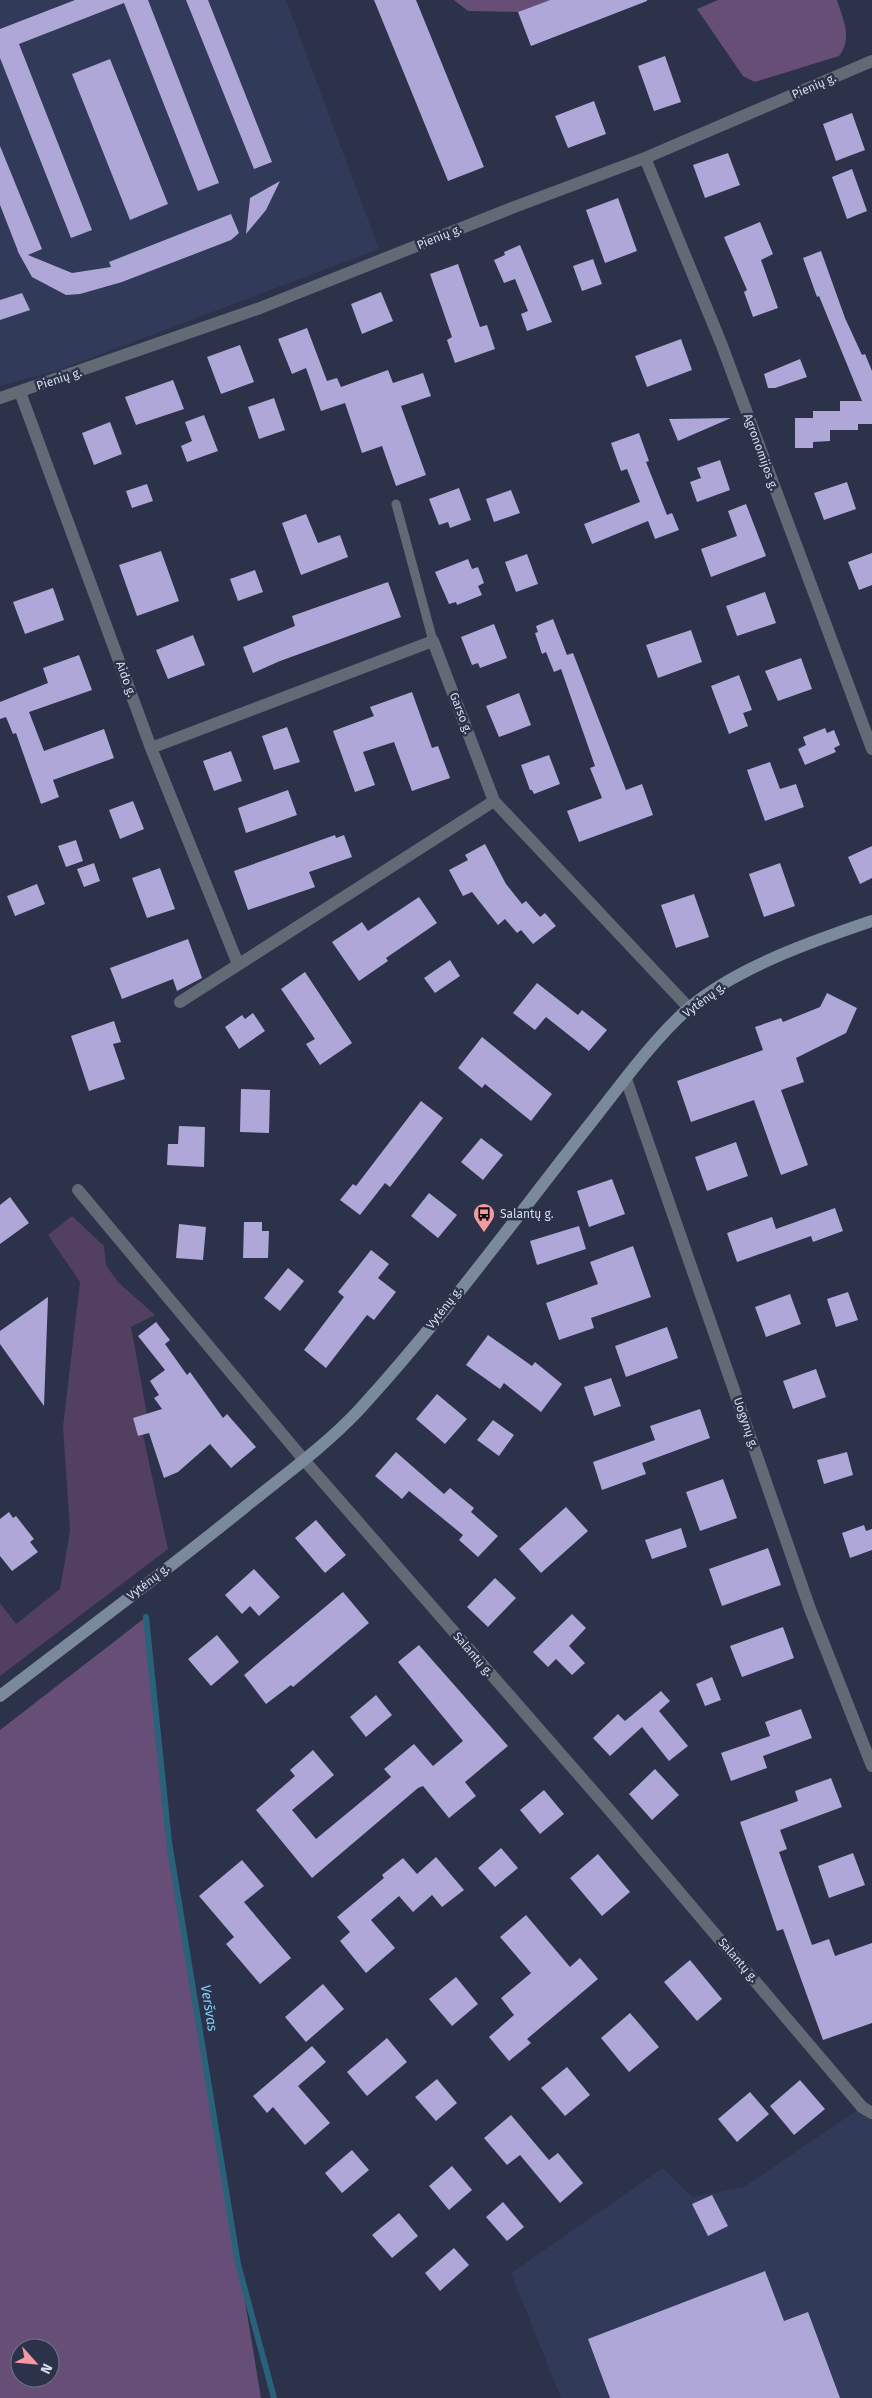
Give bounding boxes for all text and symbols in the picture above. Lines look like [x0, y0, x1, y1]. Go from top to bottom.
street label: Pienių g. [790, 70, 838, 102]
street label: Pienių g. [415, 222, 463, 252]
street label: Pienių g. [35, 365, 83, 393]
street label: Agronomijos g. [741, 412, 781, 492]
street label: Aido g. [113, 659, 139, 699]
street label: Garso g. [447, 690, 475, 736]
street label: Vytėnų g. [680, 979, 728, 1020]
bus stop icon: Salantų g. [472, 1202, 496, 1233]
place label: Salantų g. [500, 1207, 554, 1221]
street label: Vytėnų g. [423, 1284, 465, 1332]
street label: Uogynų g. [731, 1395, 761, 1451]
street label: Vytėnų g. [124, 1561, 172, 1603]
street label: Salantų g. [450, 1629, 496, 1679]
street label: Salantų g. [715, 1935, 761, 1985]
water label: Veršvas [197, 1983, 221, 2033]
north arrow [10, 2338, 60, 2388]
text: N [36, 2361, 56, 2377]

